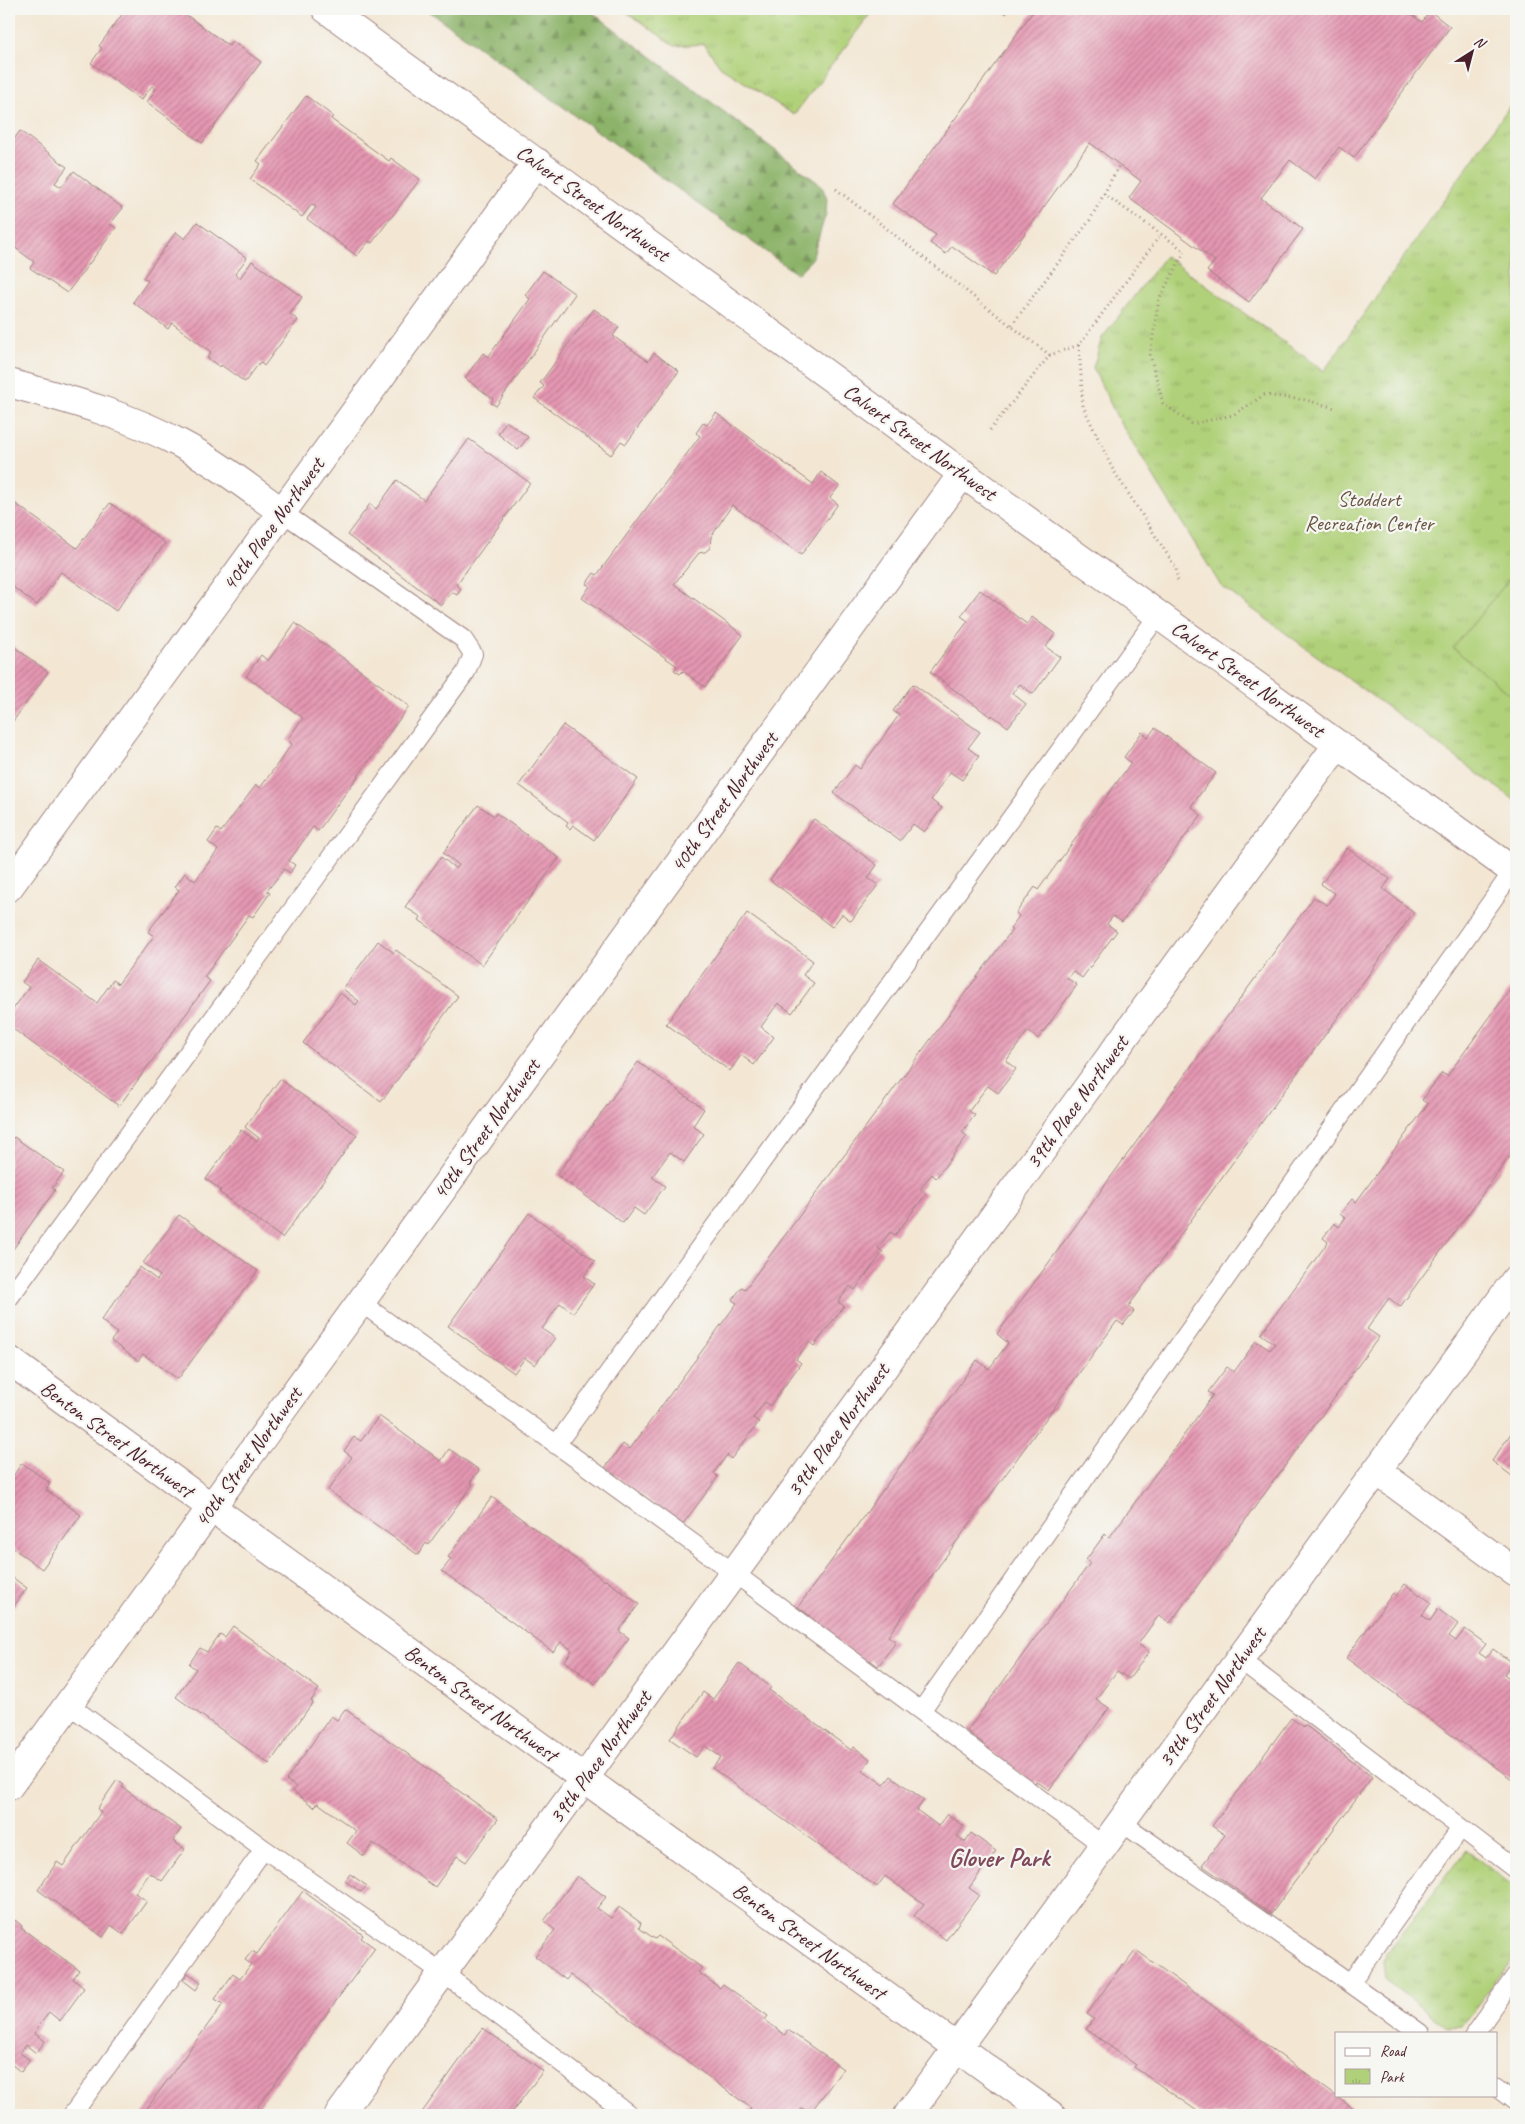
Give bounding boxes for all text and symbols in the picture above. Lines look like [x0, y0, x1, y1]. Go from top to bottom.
north arrow [1448, 28, 1498, 78]
text: N [1471, 32, 1490, 53]
street label: Calvert Street Northwest [512, 139, 676, 268]
street label: Calvert Street Northwest [839, 378, 1003, 507]
street label: 40th Place Northwest [216, 451, 331, 595]
park label: Stoddert Recreation Center [1305, 486, 1436, 536]
street label: Calvert Street Northwest [1167, 615, 1331, 744]
street label: 40th Street Northwest [664, 725, 785, 877]
street label: 39th Place Northwest [1020, 1029, 1135, 1173]
street label: 40th Street Northwest [426, 1052, 547, 1204]
street label: 39th Place Northwest [781, 1357, 896, 1501]
street label: Benton Street Northwest [35, 1375, 201, 1505]
street label: 40th Street Northwest [188, 1380, 309, 1532]
street label: 39th Street Northwest [1152, 1620, 1273, 1772]
street label: Benton Street Northwest [399, 1639, 565, 1769]
street label: 39th Place Northwest [543, 1684, 658, 1828]
district label: Glover Park [948, 1841, 1052, 1874]
street label: Benton Street Northwest [727, 1877, 893, 2007]
legend [1335, 2032, 1498, 2096]
text: Road [1380, 2042, 1407, 2061]
text: Park [1380, 2068, 1405, 2087]

